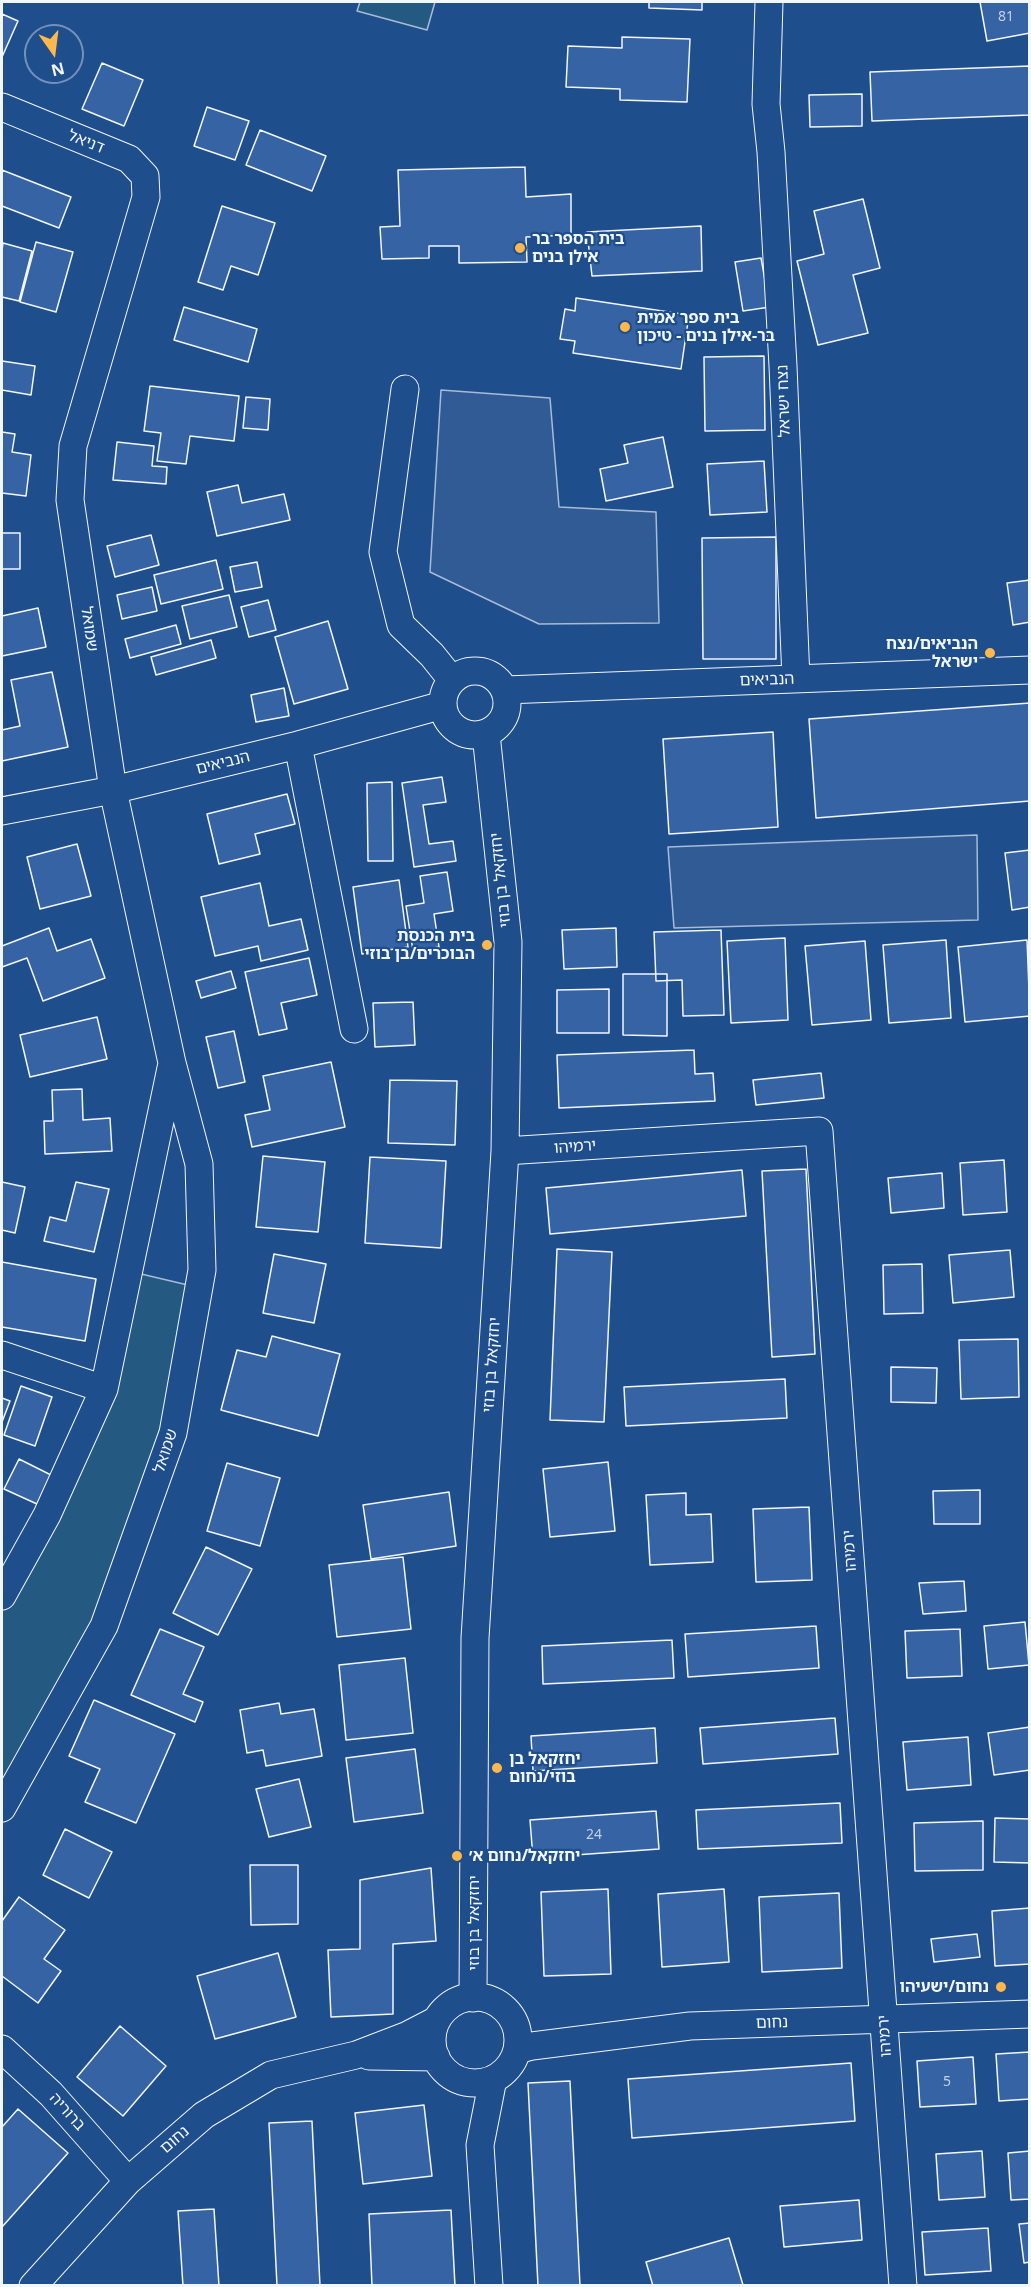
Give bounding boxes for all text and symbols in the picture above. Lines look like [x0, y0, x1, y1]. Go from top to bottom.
house number: 81 [998, 9, 1014, 25]
north arrow [24, 24, 84, 84]
text: N [49, 57, 67, 82]
street label: דניאל [65, 126, 107, 158]
place label: בית הספר בר אילן בנים [532, 229, 624, 267]
marker: בית הספר בר אילן בנים [513, 241, 527, 255]
place label: בית ספר אמית בר-אילן בנים - טיכון [637, 308, 775, 346]
marker: בית ספר אמית בר-אילן בנים - טיכון [618, 320, 632, 334]
street label: נצח ישראל [773, 364, 795, 438]
street label: שמואל [76, 605, 102, 653]
place label: הנביאים/נצח ישראל [886, 634, 978, 672]
marker: הנביאים/נצח ישראל [983, 646, 997, 660]
street label: הנביאים [739, 669, 795, 691]
street label: הנביאים [194, 747, 252, 779]
street label: יחזקאל בן בוזי [486, 831, 516, 929]
place label: בית הכנסת הבוכרים/בן בוזי [364, 926, 475, 964]
marker: בית הכנסת הבוכרים/בן בוזי [480, 938, 494, 952]
street label: ירמיהו [553, 1136, 597, 1158]
street label: יחזקאל בן בוזי [479, 1317, 505, 1413]
street label: שמואל [150, 1426, 182, 1476]
street label: ירמיהו [839, 1529, 861, 1573]
place label: יחזקאל בן בוזי/נחום [509, 1749, 580, 1787]
marker: יחזקאל בן בוזי/נחום [490, 1761, 504, 1775]
house number: 24 [586, 1827, 602, 1843]
place label: יחזקאל/נחום א׳ [469, 1846, 580, 1866]
marker: יחזקאל/נחום א׳ [450, 1849, 464, 1863]
street label: יחזקאל בן בוזי [464, 1875, 484, 1971]
place label: נחום/ישעיהו [900, 1977, 989, 1997]
marker: נחום/ישעיהו [994, 1980, 1008, 1994]
street label: נחום [756, 2013, 788, 2033]
street label: ירמיהו [874, 2014, 896, 2058]
house number: 5 [943, 2074, 951, 2090]
street label: ברוריה [45, 2089, 89, 2135]
street label: נחום [157, 2122, 193, 2158]

